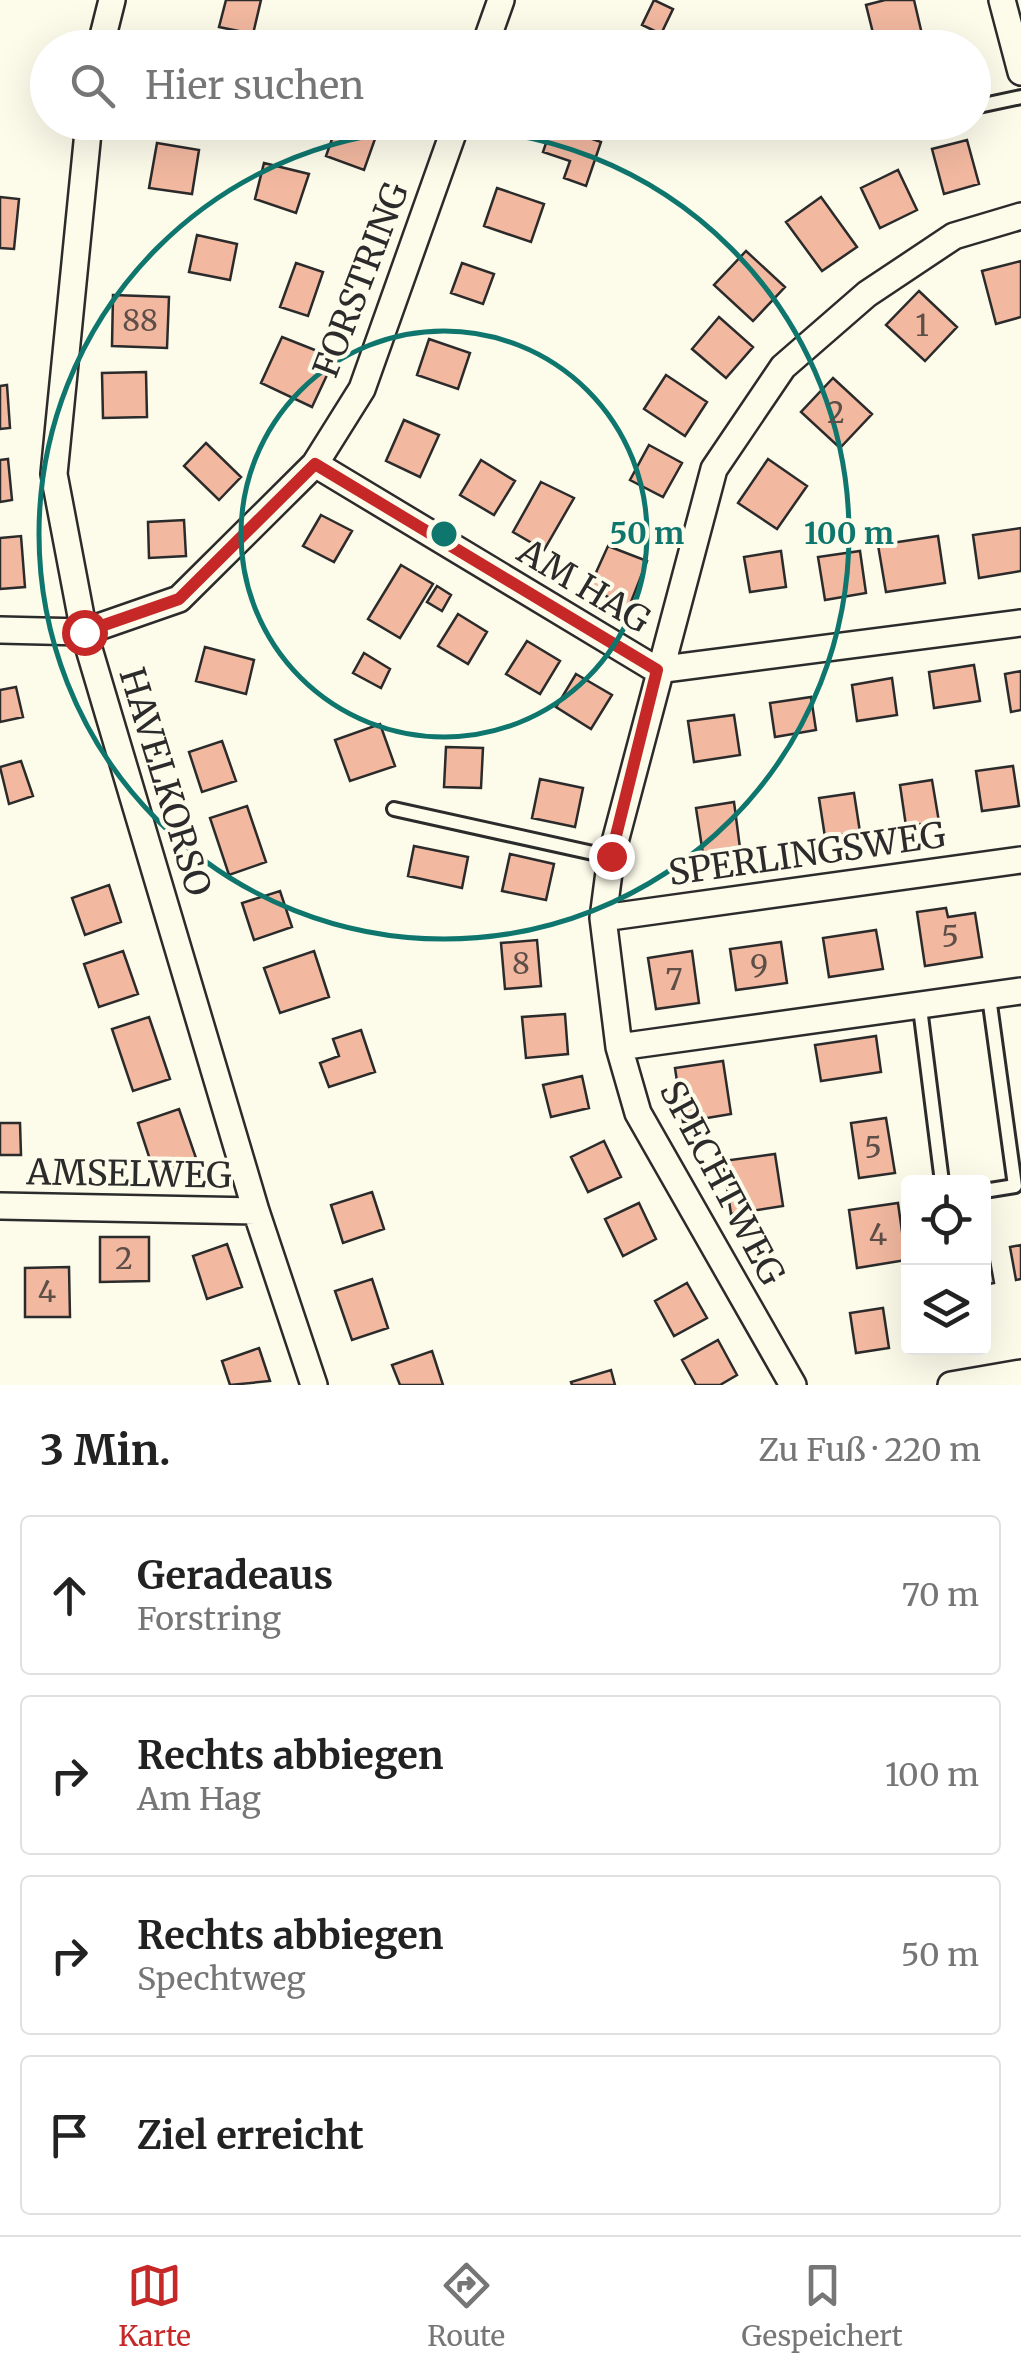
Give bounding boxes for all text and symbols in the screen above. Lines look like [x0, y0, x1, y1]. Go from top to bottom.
search box [30, 30, 991, 140]
icon: search [65, 58, 120, 113]
text: Hier suchen [145, 62, 364, 109]
street label: FORSTRING [304, 177, 418, 383]
house number: 88 [122, 301, 158, 339]
house number: 1 [915, 306, 929, 344]
house number: 2 [827, 393, 845, 431]
text: 50 m [610, 514, 684, 552]
text: 100 m [804, 514, 894, 552]
centre of rings [426, 516, 462, 552]
street label: AM HAG [509, 529, 658, 643]
route start [62, 610, 108, 656]
street label: HAVELKORSO [109, 663, 221, 901]
street label: SPERLINGSWEG [666, 813, 948, 895]
route end [589, 834, 635, 880]
house number: 5 [941, 917, 959, 955]
house number: 8 [512, 944, 530, 982]
house number: 9 [750, 946, 768, 984]
house number: 7 [665, 960, 683, 998]
street label: SPECHTWEG [650, 1074, 794, 1292]
house number: 5 [864, 1128, 882, 1166]
street label: AMSELWEG [25, 1150, 232, 1198]
map controls [901, 1175, 991, 1355]
button: locate [901, 1175, 991, 1265]
house number: 4 [869, 1215, 887, 1253]
house number: 2 [115, 1239, 133, 1277]
button: layers [901, 1265, 991, 1355]
house number: 4 [38, 1272, 56, 1310]
text: 3 Min. [40, 1424, 171, 1476]
text: Zu Fuß · 220 m [759, 1430, 981, 1470]
text: Geradeaus [137, 1552, 333, 1599]
icon: ahead [42, 1568, 97, 1623]
text: 70 m [902, 1575, 979, 1615]
text: Forstring [137, 1599, 281, 1639]
text: Rechts abbiegen [137, 1732, 443, 1779]
icon: right [42, 1748, 97, 1803]
text: 100 m [885, 1755, 979, 1795]
text: Am Hag [137, 1779, 261, 1819]
text: Rechts abbiegen [137, 1912, 443, 1959]
icon: right [42, 1928, 97, 1983]
text: 50 m [901, 1935, 979, 1975]
text: Spechtweg [137, 1959, 306, 1999]
icon: arrive [42, 2108, 97, 2163]
text: Ziel erreicht [137, 2112, 364, 2159]
tab: Karte [118, 2258, 191, 2354]
tab: Route [427, 2258, 505, 2354]
tab: Gespeichert [742, 2258, 903, 2354]

